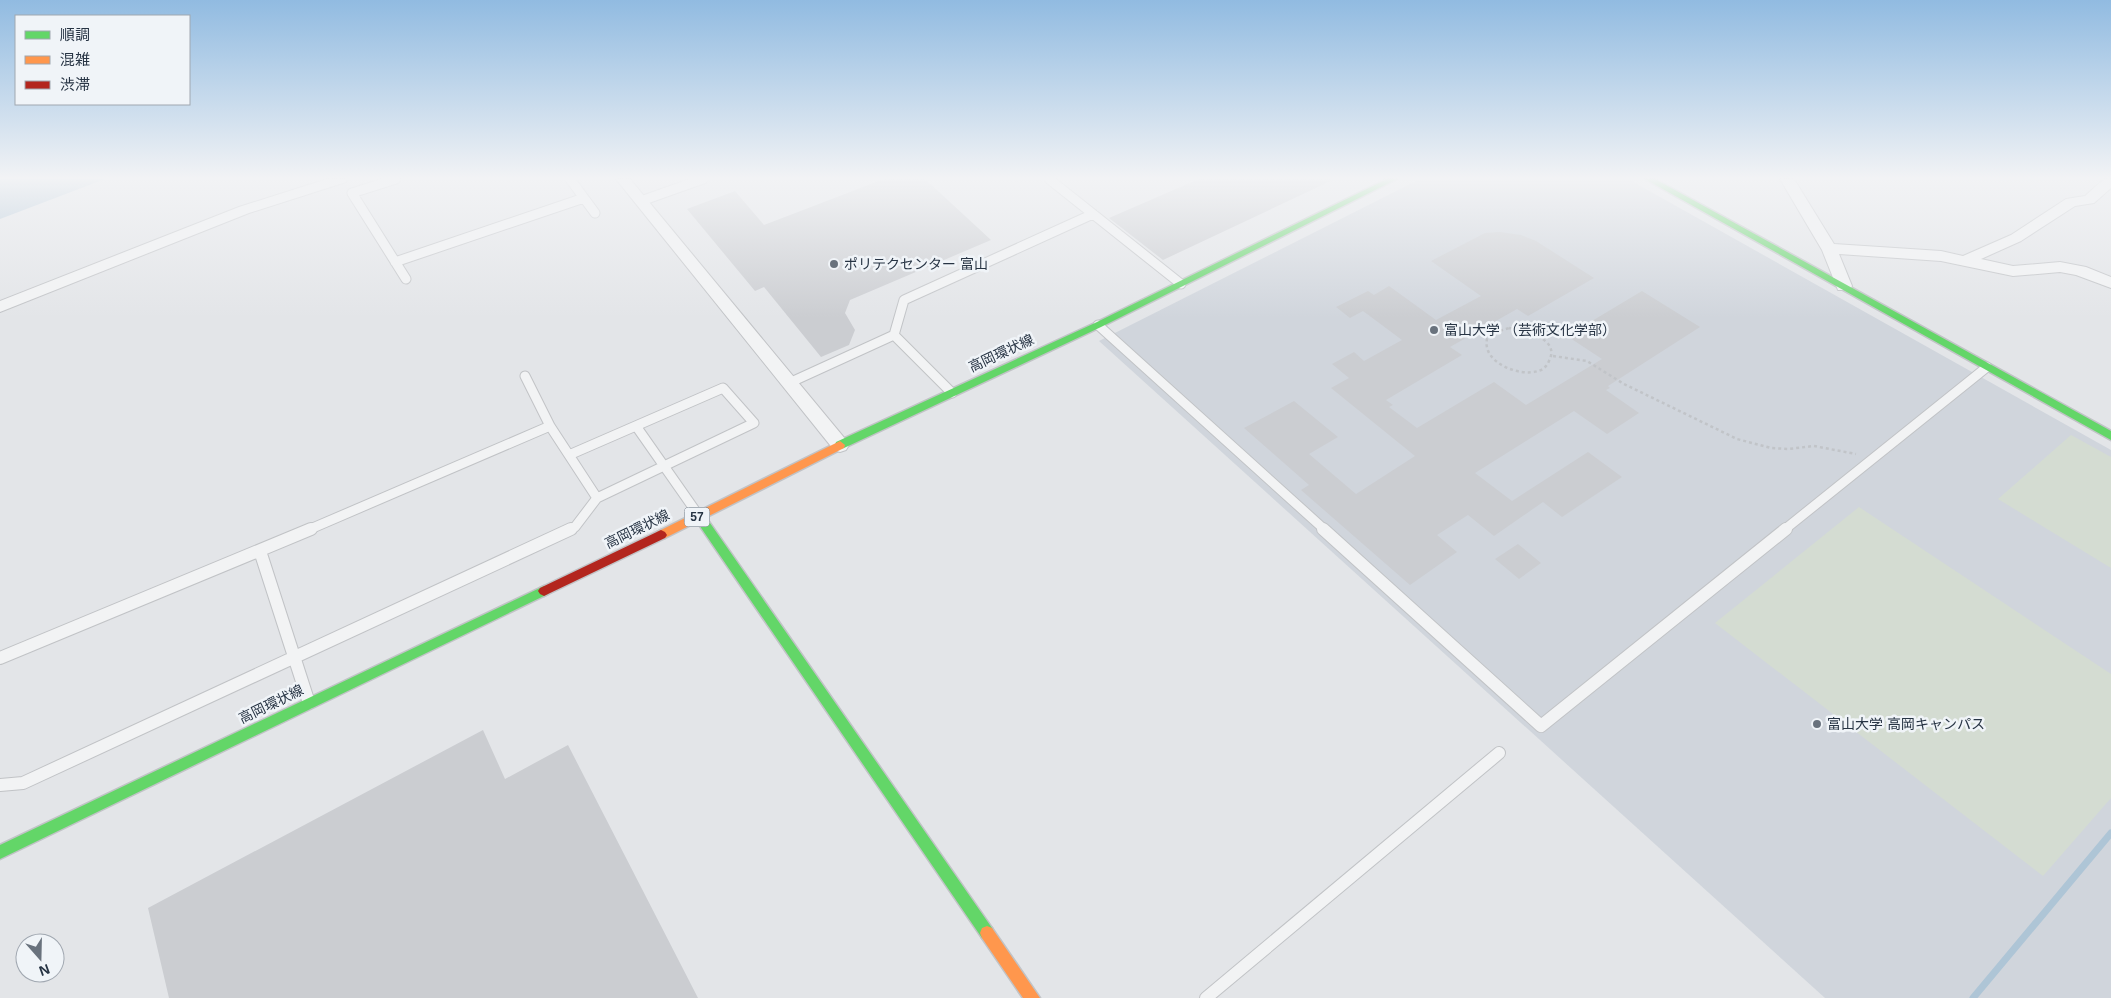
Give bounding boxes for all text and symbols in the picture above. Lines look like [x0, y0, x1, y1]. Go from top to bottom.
legend [15, 15, 190, 105]
text: 順調 [60, 26, 90, 43]
text: 混雑 [60, 51, 90, 68]
text: 渋滞 [60, 76, 90, 93]
place label: ポリテクセンター 富山 [844, 256, 988, 272]
marker: ポリテクセンター 富山 [828, 258, 840, 270]
place label: 富山大学 （芸術文化学部） [1444, 322, 1616, 338]
marker: 富山大学 （芸術文化学部） [1428, 324, 1440, 336]
street label: 高岡環状線 [966, 331, 1036, 375]
street label: 高岡環状線 [602, 506, 672, 552]
road number: 57 [684, 508, 710, 526]
street label: 高岡環状線 [236, 681, 306, 727]
place label: 富山大学 高岡キャンパス [1827, 716, 1985, 732]
marker: 富山大学 高岡キャンパス [1811, 718, 1823, 730]
north arrow [15, 933, 65, 983]
text: N [37, 961, 52, 979]

